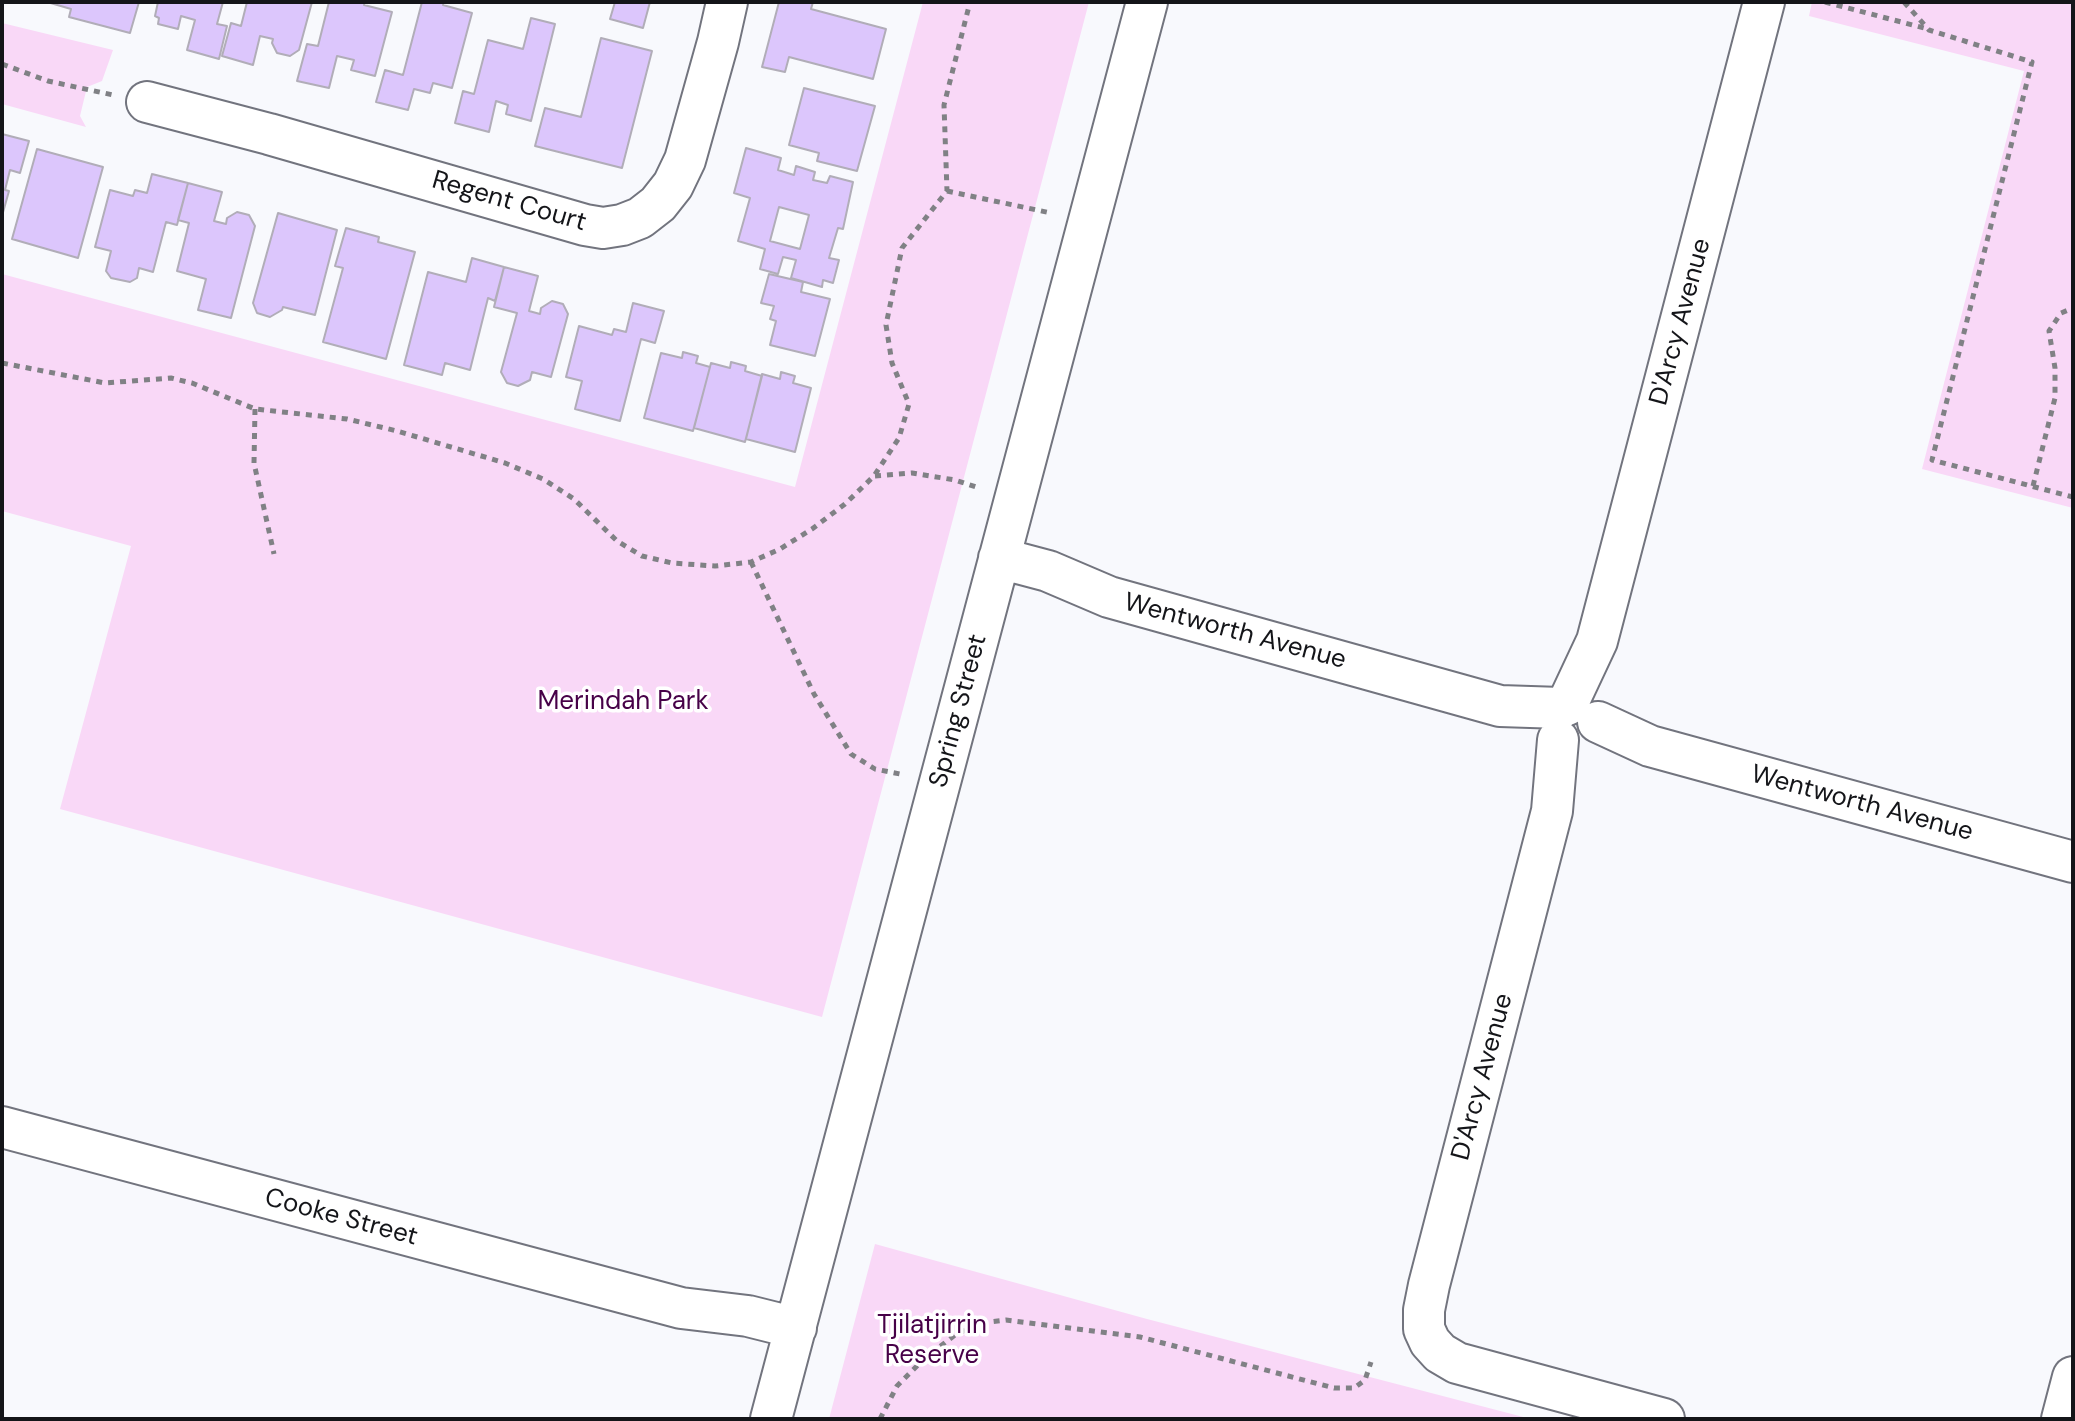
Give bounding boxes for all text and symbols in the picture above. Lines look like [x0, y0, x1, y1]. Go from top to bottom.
street label: Regent Court [428, 165, 590, 239]
street label: D'Arcy Avenue [1644, 235, 1718, 409]
street label: Wentworth Avenue [1121, 587, 1349, 677]
street label: Spring Street [924, 631, 994, 791]
park label: Merindah Park [537, 686, 709, 718]
street label: Wentworth Avenue [1748, 759, 1976, 849]
street label: D'Arcy Avenue [1446, 990, 1520, 1164]
street label: Cooke Street [261, 1183, 421, 1253]
park label: Tjilatjirrin Reserve [877, 1310, 987, 1372]

